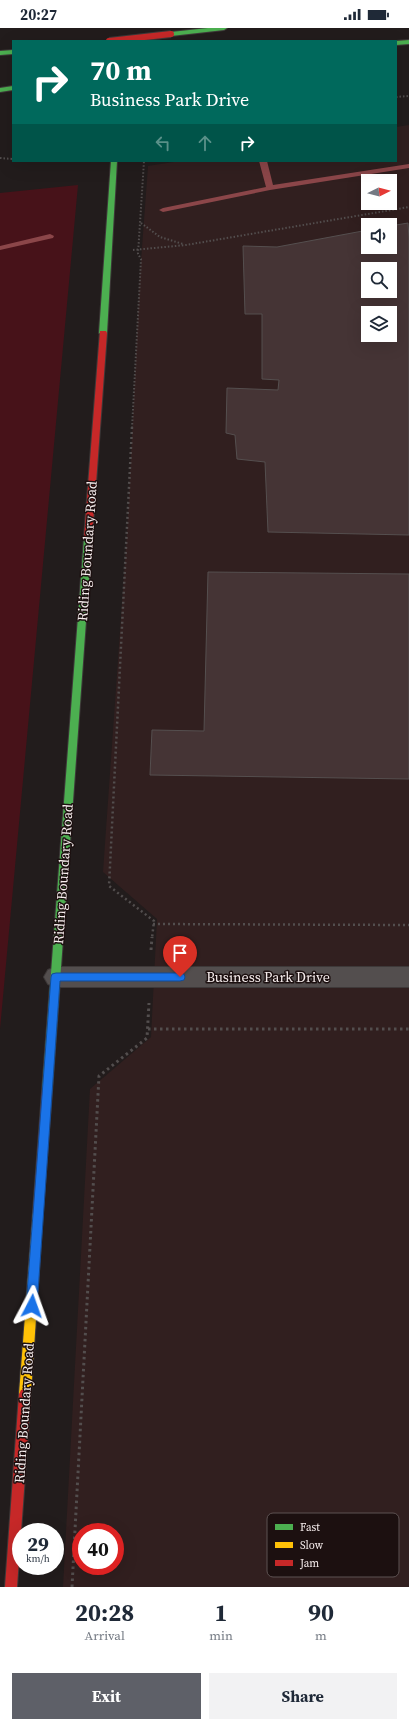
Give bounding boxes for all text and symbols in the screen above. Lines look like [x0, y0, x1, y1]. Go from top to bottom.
text: 20:27 [20, 4, 57, 25]
text: 70 m [90, 51, 152, 89]
icon: right [24, 56, 76, 108]
text: Business Park Drive [90, 87, 249, 112]
icon: left [152, 132, 174, 154]
icon: ahead [194, 132, 216, 154]
icon: right [236, 132, 258, 154]
north arrow [361, 174, 397, 210]
map controls [361, 174, 397, 342]
button: sound [361, 218, 397, 254]
button: search [361, 262, 397, 298]
button: layers [361, 306, 397, 342]
street label: Riding Boundary Road [72, 480, 102, 622]
street label: Riding Boundary Road [48, 803, 78, 945]
pin [163, 936, 197, 977]
icon: arrive [169, 942, 191, 964]
street label: Business Park Drive [206, 967, 330, 987]
position arrow [11, 1285, 53, 1327]
street label: Riding Boundary Road [9, 1342, 39, 1484]
legend [267, 1513, 399, 1577]
text: Fast [300, 1520, 320, 1535]
speed limit sign: 40 [72, 1523, 124, 1575]
text: 29 [27, 1530, 49, 1558]
text: Slow [300, 1538, 324, 1553]
text: km/h [26, 1552, 50, 1565]
text: Jam [299, 1556, 319, 1571]
text: 20:28 [75, 1596, 134, 1629]
text: 1 [215, 1596, 228, 1629]
text: 90 [308, 1596, 334, 1629]
text: Arrival [85, 1627, 125, 1644]
text: min [209, 1627, 233, 1644]
text: m [315, 1627, 327, 1644]
button: Exit [12, 1673, 201, 1719]
button: Share [209, 1673, 397, 1719]

